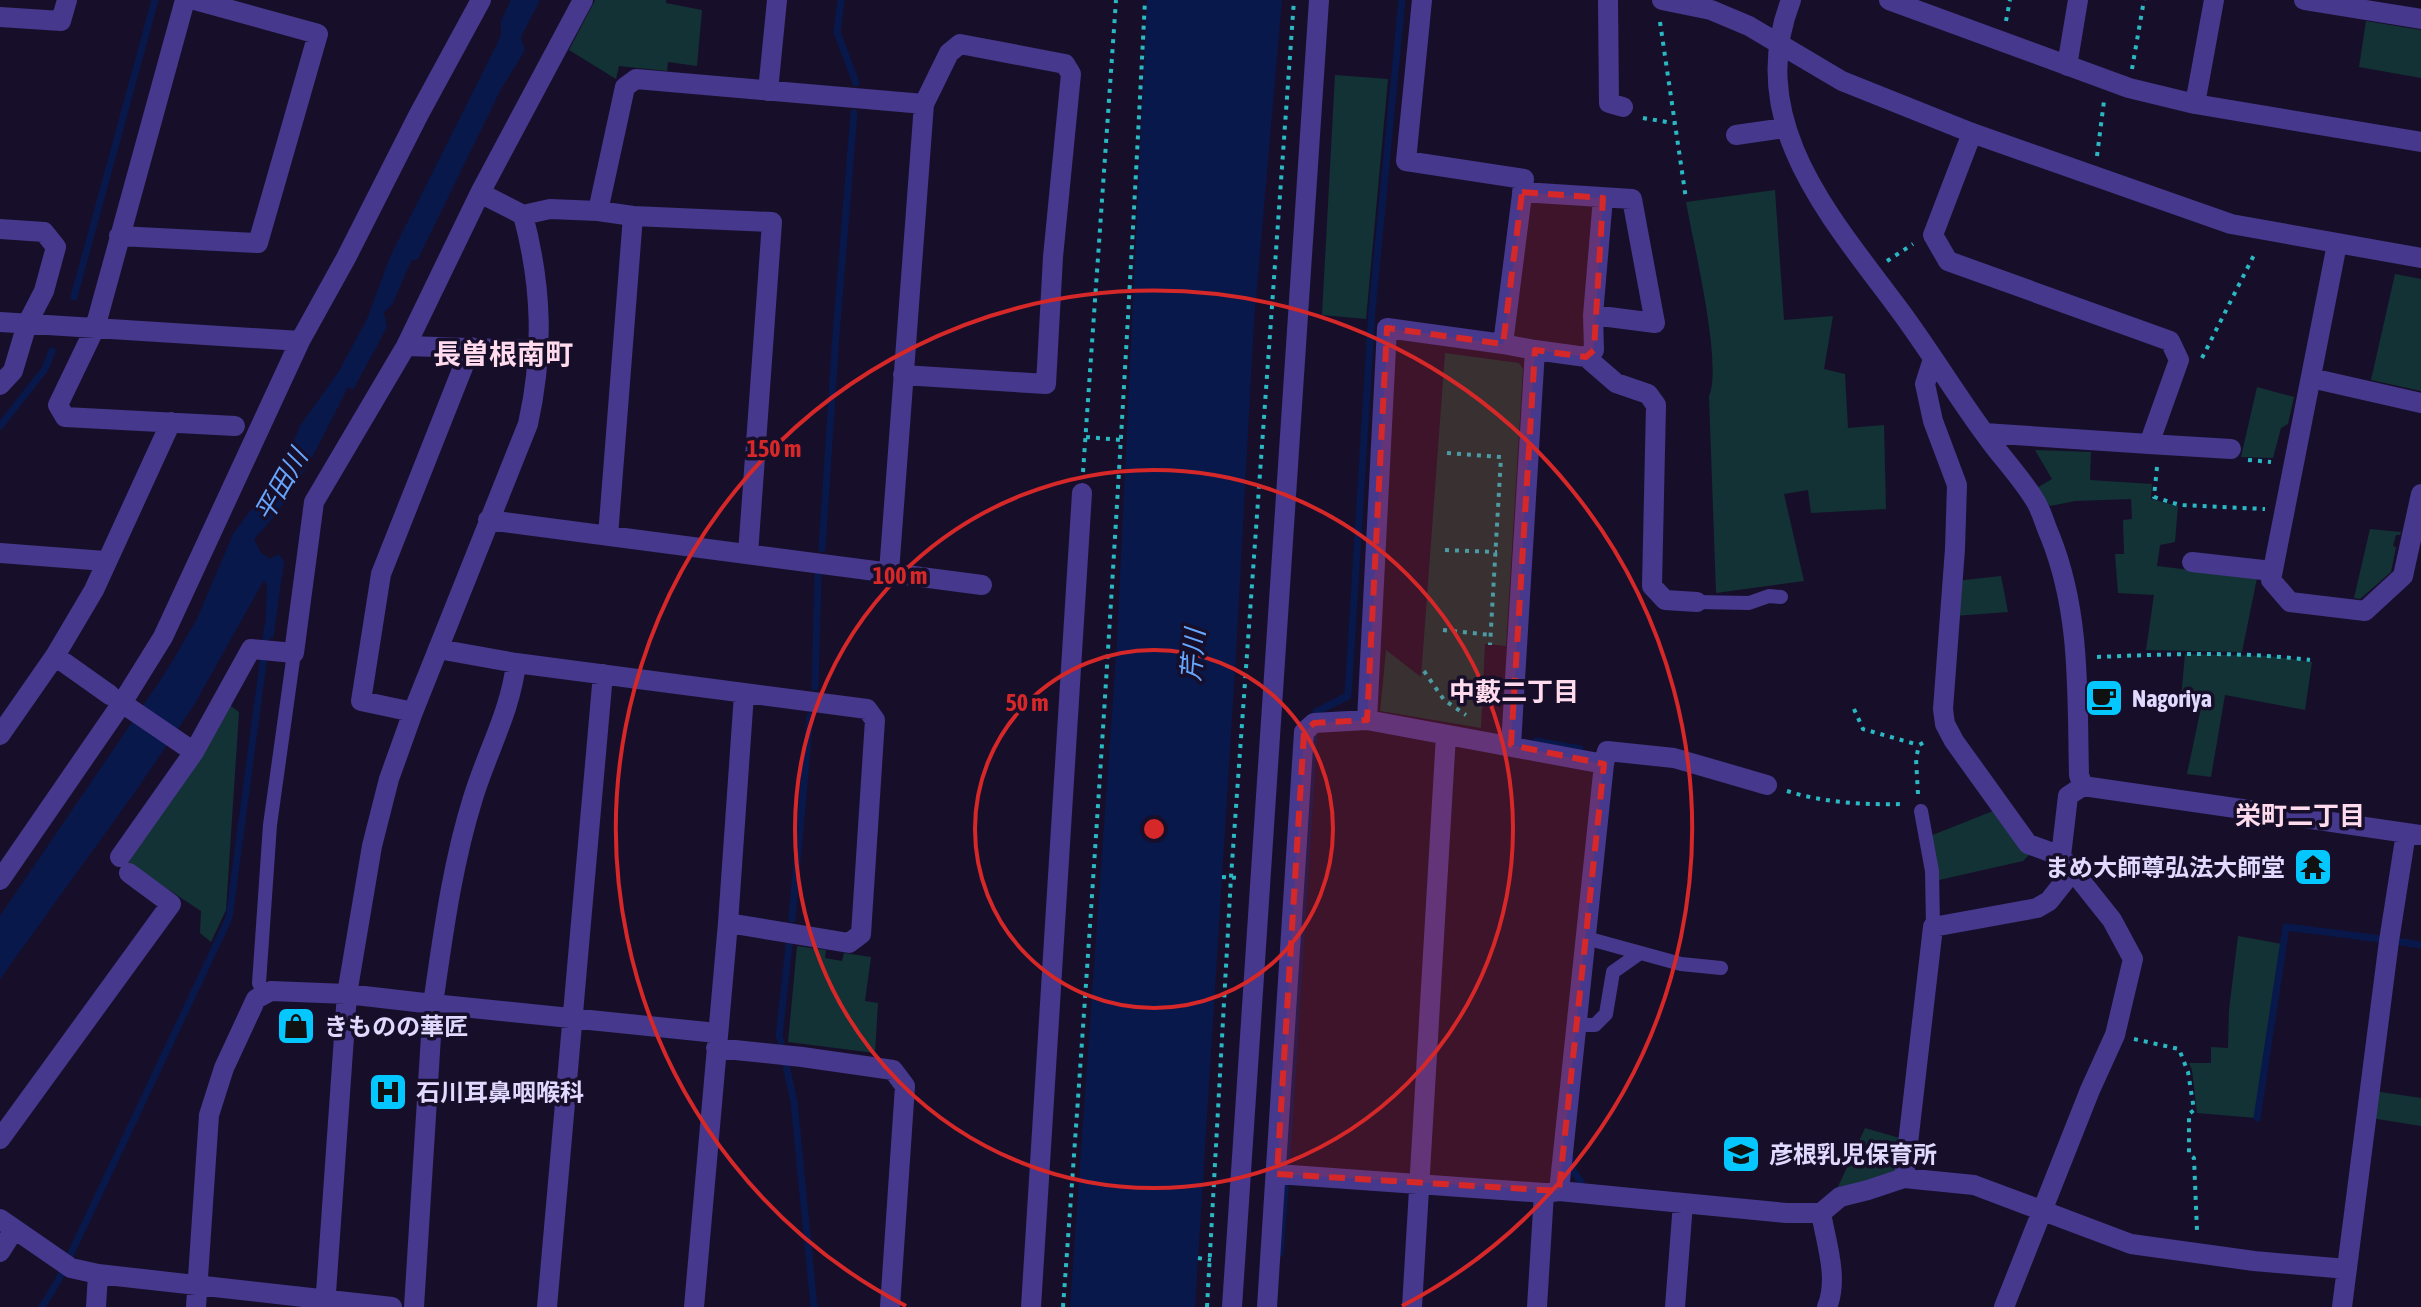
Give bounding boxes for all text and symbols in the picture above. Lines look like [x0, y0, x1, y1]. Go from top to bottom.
district label: 長曽根南町 [433, 338, 573, 370]
text: 150 m [747, 435, 801, 462]
water label: 平田川 [249, 441, 315, 526]
text: 100 m [873, 562, 927, 589]
water label: 芹川 [1176, 625, 1210, 682]
district label: 中藪二丁目 [1449, 677, 1579, 707]
cafe icon: Nagoriya [2083, 677, 2125, 719]
place label: Nagoriya [2132, 685, 2212, 712]
text: 50 m [1005, 689, 1049, 716]
district label: 栄町二丁目 [2235, 801, 2365, 831]
centre of rings [1140, 815, 1168, 843]
temple icon: まめ大師尊弘法大師堂 [2292, 846, 2334, 888]
place label: まめ大師尊弘法大師堂 [2045, 854, 2285, 881]
shop icon: きものの華匠 [275, 1005, 317, 1047]
place label: きものの華匠 [324, 1013, 468, 1040]
hospital icon: 石川耳鼻咽喉科 [367, 1071, 409, 1113]
place label: 石川耳鼻咽喉科 [416, 1079, 584, 1106]
school or university icon: 彦根乳児保育所 [1720, 1133, 1762, 1175]
place label: 彦根乳児保育所 [1769, 1141, 1937, 1168]

